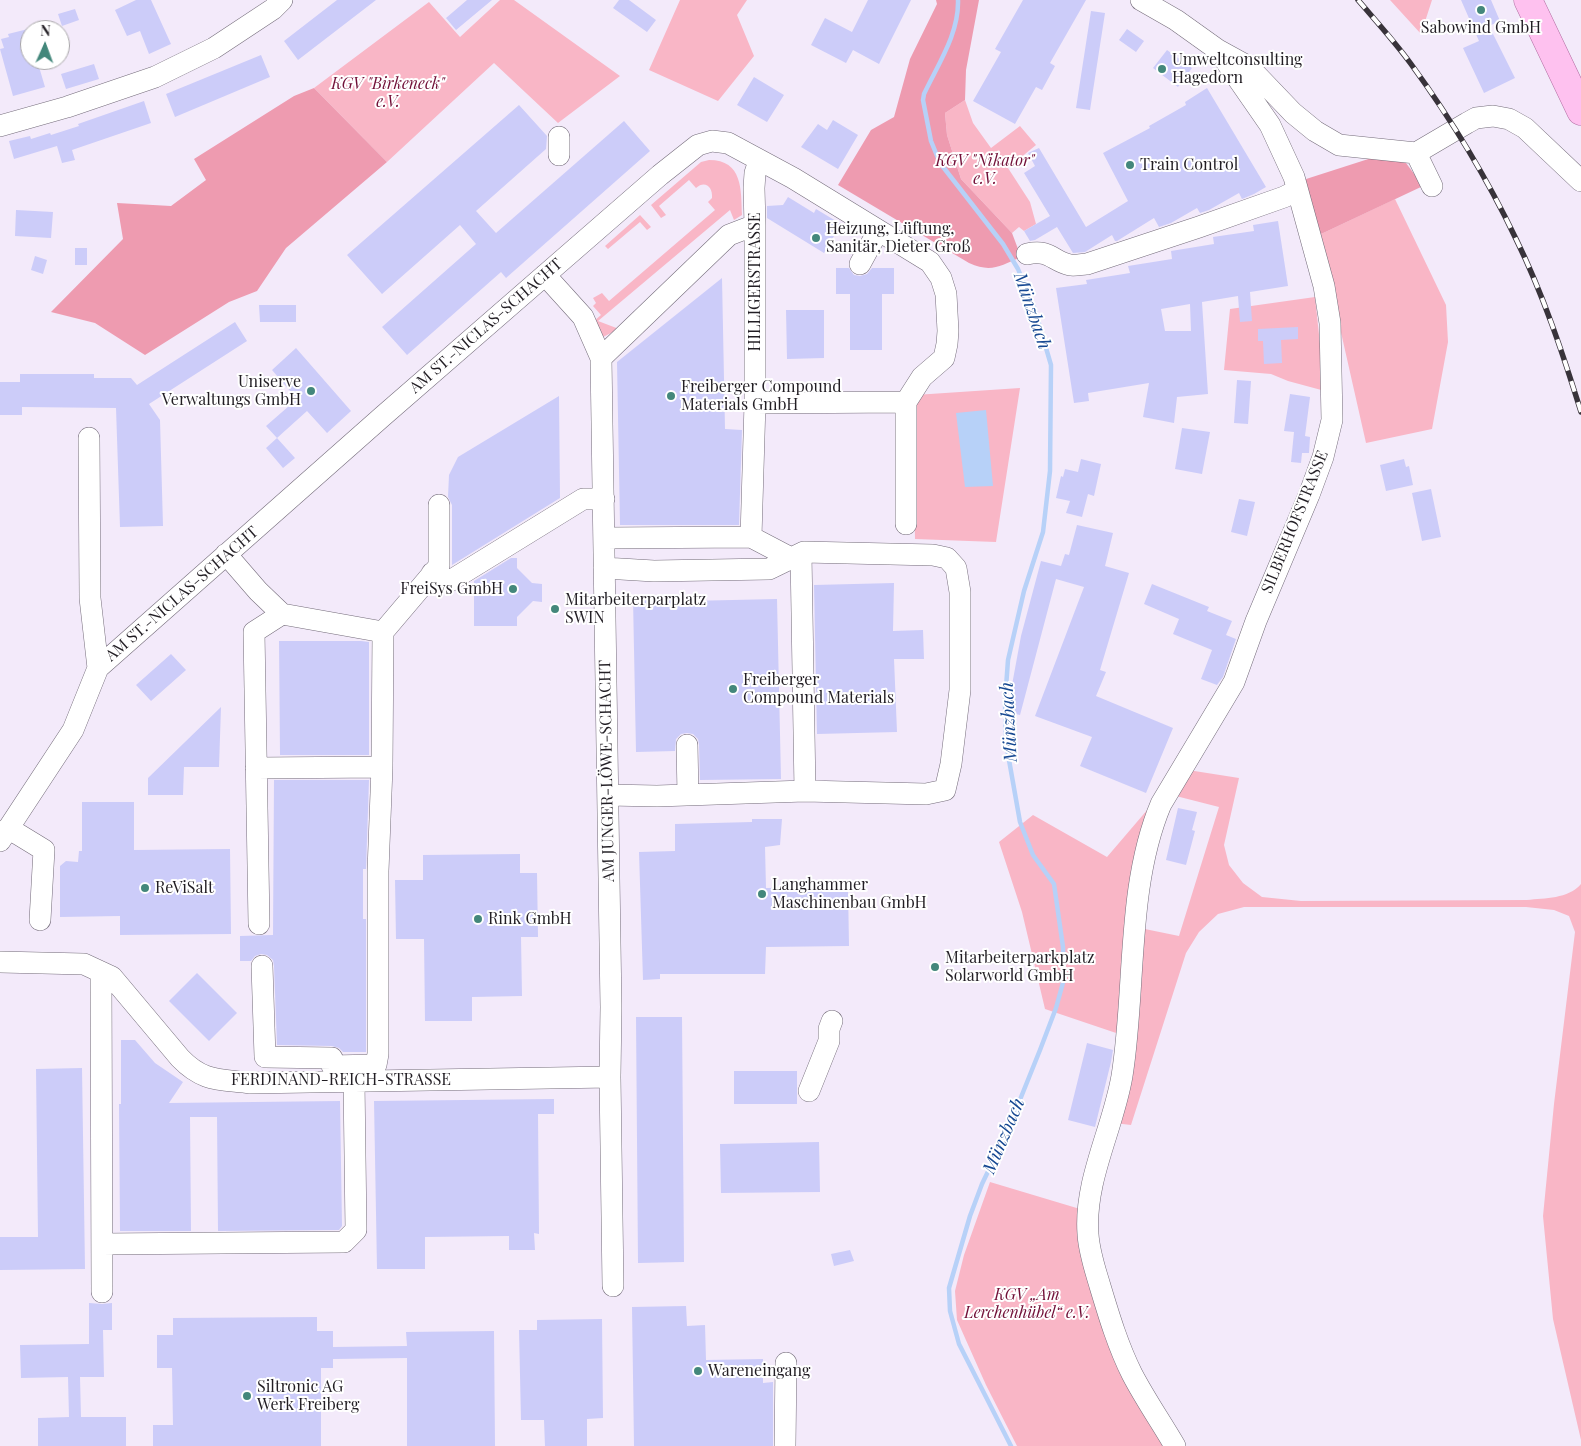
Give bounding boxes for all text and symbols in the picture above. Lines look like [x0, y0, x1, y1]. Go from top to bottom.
marker: Sabowind GmbH [1475, 4, 1487, 16]
place label: Sabowind GmbH [1421, 18, 1541, 38]
north arrow [20, 20, 70, 70]
text: N [40, 21, 51, 40]
place label: Umweltconsulting Hagedorn [1172, 50, 1303, 88]
marker: Umweltconsulting Hagedorn [1156, 63, 1168, 75]
park label: KGV "Birkeneck" e.V. [331, 74, 445, 112]
park label: KGV "Nikator" e.V. [935, 151, 1035, 189]
place label: Train Control [1140, 155, 1238, 175]
marker: Train Control [1124, 159, 1136, 171]
street label: HILLIGERSTRASSE [745, 212, 765, 352]
place label: Heizung, Lüftung, Sanitär, Dieter Groß [826, 219, 971, 257]
marker: Heizung, Lüftung, Sanitär, Dieter Groß [810, 232, 822, 244]
street label: AM ST.-NICLAS-SCHACHT [406, 255, 566, 397]
water label: Münzbach [1009, 270, 1055, 352]
place label: Uniserve Verwaltungs GmbH [162, 372, 301, 410]
place label: Freiberger Compound Materials GmbH [681, 377, 842, 415]
marker: Uniserve Verwaltungs GmbH [305, 385, 317, 397]
marker: Freiberger Compound Materials GmbH [665, 390, 677, 402]
street label: SILBERHOFSTRASSE [1258, 448, 1332, 596]
street label: AM ST.-NICLAS-SCHACHT [102, 523, 262, 665]
place label: FreiSys GmbH [400, 579, 503, 599]
marker: FreiSys GmbH [507, 583, 519, 595]
place label: Mitarbeiterparplatz SWIN [565, 590, 706, 628]
marker: Mitarbeiterparplatz SWIN [549, 603, 561, 615]
street label: AM JUNGER-LÖWE-SCHACHT [595, 660, 619, 882]
place label: Freiberger Compound Materials [743, 670, 894, 708]
water label: Münzbach [996, 681, 1022, 763]
marker: Freiberger Compound Materials [727, 683, 739, 695]
place label: Langhammer Maschinenbau GmbH [772, 875, 927, 913]
place label: ReViSalt [155, 878, 214, 898]
marker: ReViSalt [139, 882, 151, 894]
marker: Langhammer Maschinenbau GmbH [756, 888, 768, 900]
place label: Rink GmbH [488, 909, 572, 929]
marker: Rink GmbH [472, 913, 484, 925]
place label: Mitarbeiterparkplatz Solarworld GmbH [945, 948, 1095, 986]
marker: Mitarbeiterparkplatz Solarworld GmbH [929, 961, 941, 973]
street label: FERDINAND-REICH-STRASSE [231, 1070, 451, 1090]
water label: Münzbach [978, 1095, 1030, 1177]
park label: KGV „Am Lerchenhübel“ e.V. [964, 1285, 1090, 1323]
place label: Wareneingang [708, 1361, 810, 1381]
marker: Wareneingang [692, 1365, 704, 1377]
place label: Siltronic AG Werk Freiberg [257, 1377, 359, 1415]
marker: Siltronic AG Werk Freiberg [241, 1390, 253, 1402]

